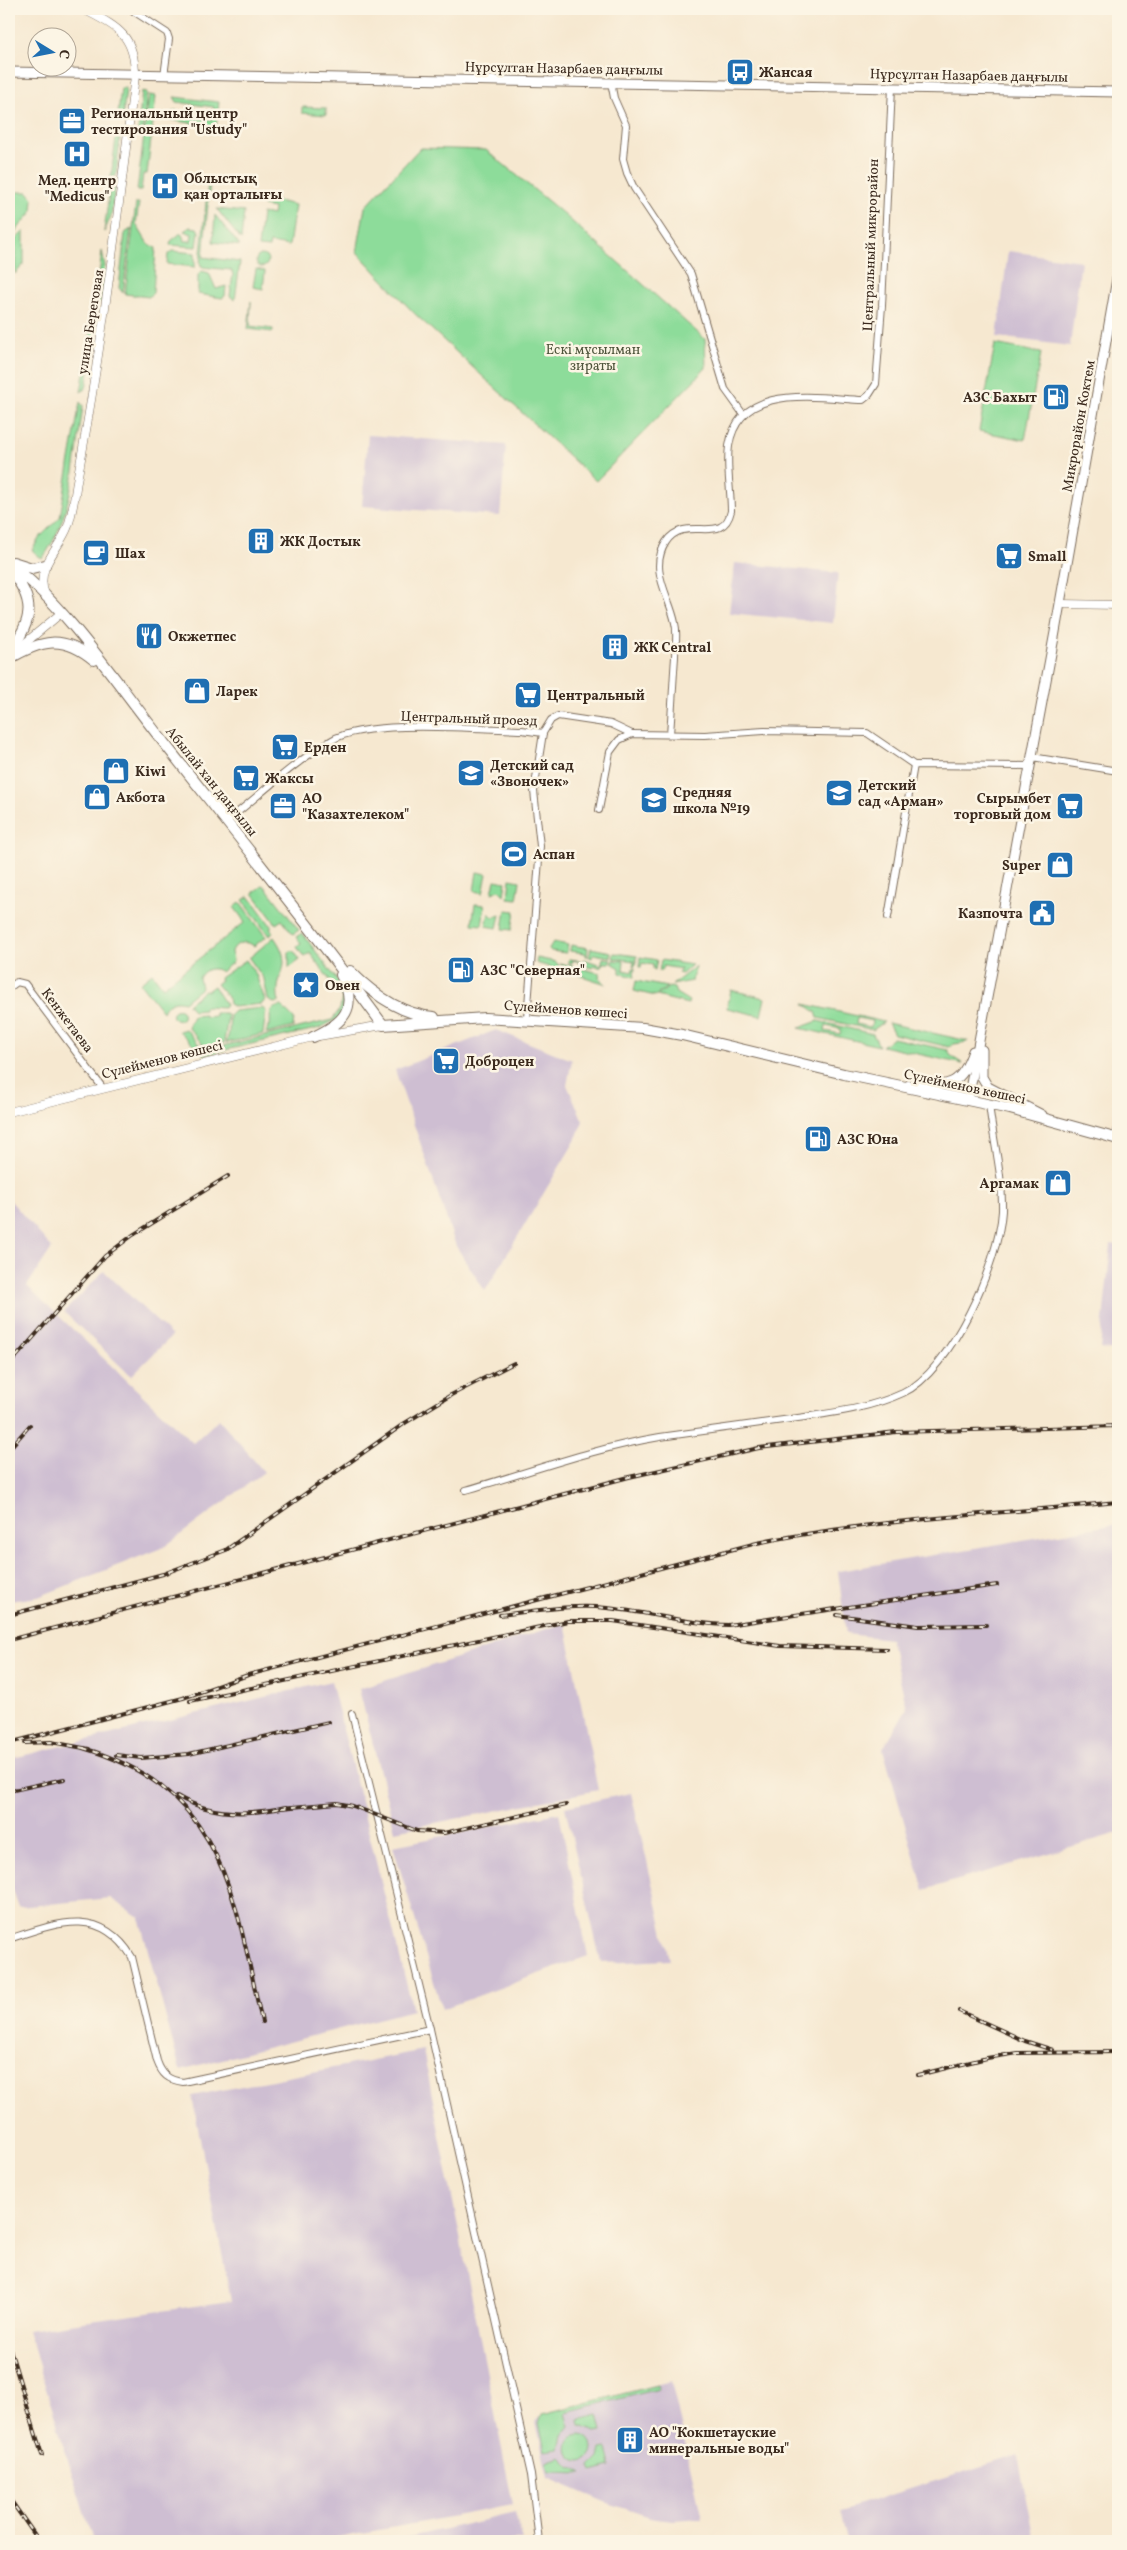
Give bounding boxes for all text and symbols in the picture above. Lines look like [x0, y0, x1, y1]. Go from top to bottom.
north arrow [28, 28, 78, 78]
text: С [53, 48, 73, 60]
bus stop icon: Жансая [725, 57, 755, 87]
street label: Нұрсұлтан Назарбаев даңғылы [465, 58, 663, 81]
place label: Жансая [759, 64, 813, 83]
street label: Нұрсұлтан Назарбаев даңғылы [870, 65, 1068, 88]
place label: Региональный центр тестирования "Ustudy" [91, 105, 247, 140]
office icon: Региональный центр тестирования "Ustudy" [57, 106, 87, 136]
hospital icon: Мед. центр "Medicus" [62, 139, 92, 169]
street label: Центральный микрорайон [859, 158, 884, 332]
place label: Облыстық қан орталығы [184, 170, 282, 205]
hospital icon: Облыстық қан орталығы [150, 171, 180, 201]
place label: Мед. центр "Medicus" [38, 172, 116, 207]
street label: улица Береговая [74, 268, 109, 376]
park label: Ескі мұсылман зираты [546, 341, 641, 376]
street label: Микрорайон Коктем [1058, 358, 1101, 494]
fuel station icon: АЗС Бахыт [1041, 382, 1071, 412]
place label: АЗС Бахыт [963, 389, 1037, 408]
building icon: ЖК Достык [246, 526, 276, 556]
place label: ЖК Достык [280, 533, 361, 552]
cafe icon: Шах [81, 538, 111, 568]
supermarket icon: Small [994, 541, 1024, 571]
place label: Шах [115, 545, 145, 564]
place label: Small [1028, 548, 1067, 567]
restaurant icon: Окжетпес [134, 621, 164, 651]
place label: Окжетпес [168, 628, 237, 647]
building icon: ЖК Central [600, 632, 630, 662]
place label: ЖК Central [634, 639, 711, 658]
shop icon: Ларек [182, 676, 212, 706]
supermarket icon: Центральный [513, 680, 543, 710]
place label: Ларек [216, 683, 258, 702]
place label: Центральный [547, 687, 645, 706]
street label: Центральный проезд [400, 708, 538, 731]
street label: Абылай хан даңғылы [161, 723, 261, 841]
supermarket icon: Ерден [270, 732, 300, 762]
place label: Ерден [304, 739, 346, 758]
shop icon: Kiwi [101, 756, 131, 786]
place label: Детский сад «Звоночек» [490, 757, 574, 792]
school or university icon: Детский сад «Звоночек» [456, 758, 486, 788]
place label: Kiwi [135, 763, 166, 782]
supermarket icon: Жаксы [231, 763, 261, 793]
place label: Жаксы [265, 770, 314, 789]
place label: Детский сад «Арман» [858, 777, 944, 812]
school or university icon: Детский сад «Арман» [824, 778, 854, 808]
shop icon: Акбота [82, 782, 112, 812]
place label: Средняя школа №19 [673, 784, 750, 819]
school or university icon: Средняя школа №19 [639, 785, 669, 815]
place label: Акбота [116, 789, 166, 808]
place label: АО "Казахтелеком" [302, 790, 409, 825]
place label: Сырымбет торговый дом [954, 790, 1052, 825]
office icon: АО "Казахтелеком" [268, 791, 298, 821]
supermarket icon: Сырымбет торговый дом [1055, 791, 1085, 821]
sports icon: Аспан [499, 839, 529, 869]
place label: Аспан [533, 846, 575, 865]
shop icon: Super [1045, 850, 1075, 880]
place label: Super [1002, 857, 1041, 876]
public building icon: Казпочта [1027, 898, 1057, 928]
place label: Казпочта [958, 905, 1023, 924]
fuel station icon: АЗС "Северная" [446, 955, 476, 985]
place label: АЗС "Северная" [480, 962, 585, 981]
place icon: Овен [291, 970, 321, 1000]
place label: Овен [325, 977, 360, 996]
street label: Кенжетаева [36, 985, 97, 1057]
street label: Сүлейменов көшесі [503, 997, 628, 1024]
street label: Сүлейменов көшесі [100, 1036, 225, 1085]
supermarket icon: Доброцен [431, 1046, 461, 1076]
place label: Доброцен [465, 1053, 534, 1072]
street label: Сүлейменов көшесі [902, 1065, 1027, 1110]
fuel station icon: АЗС Юна [803, 1124, 833, 1154]
place label: АЗС Юна [837, 1131, 899, 1150]
shop icon: Аргамак [1043, 1168, 1073, 1198]
place label: Аргамак [980, 1175, 1040, 1194]
place label: АО "Кокшетауские минеральные воды" [649, 2424, 789, 2459]
building icon: АО "Кокшетауские минеральные воды" [615, 2425, 645, 2455]

